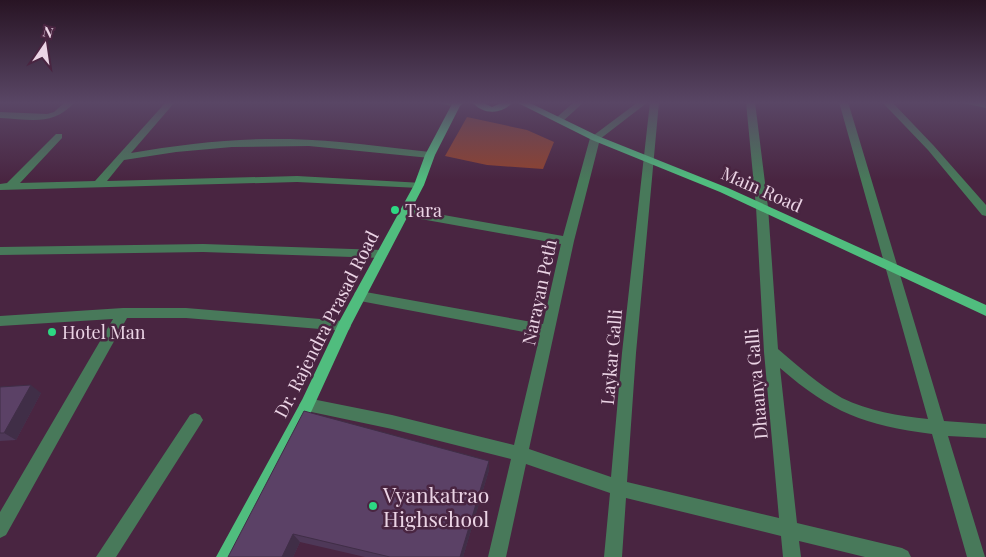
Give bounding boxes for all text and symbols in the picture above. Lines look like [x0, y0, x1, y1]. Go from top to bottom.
north arrow [20, 20, 70, 70]
text: N [41, 21, 55, 42]
street label: Main Road [718, 161, 807, 218]
place label: Tara [405, 198, 442, 222]
marker: Tara [389, 204, 401, 216]
street label: Dr. Rajendra Prasad Road [268, 226, 384, 422]
street label: Narayan Peth [516, 236, 562, 347]
street label: Laykar Galli [595, 308, 627, 406]
place label: Hotel Man [62, 320, 146, 344]
marker: Hotel Man [46, 326, 58, 338]
street label: Dhaanya Galli [739, 328, 773, 440]
place label: Vyankatrao Highschool [382, 480, 489, 532]
marker: Vyankatrao Highschool [367, 500, 379, 512]

